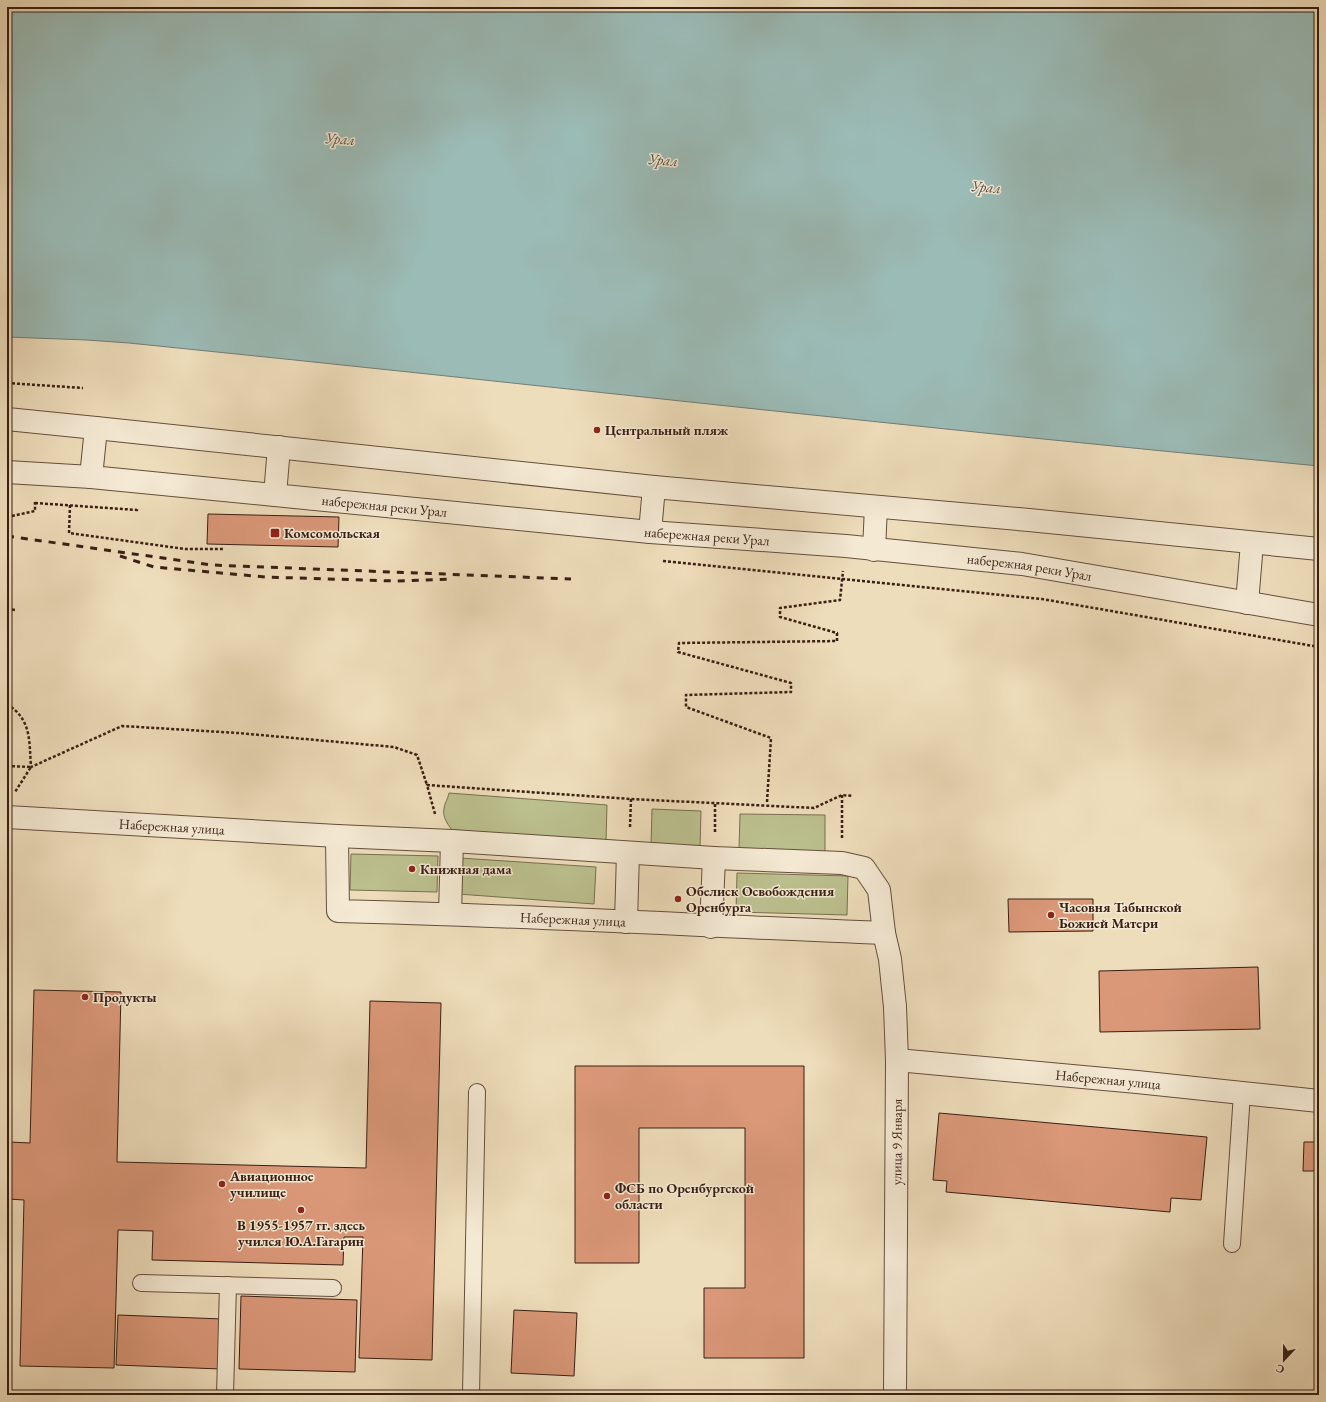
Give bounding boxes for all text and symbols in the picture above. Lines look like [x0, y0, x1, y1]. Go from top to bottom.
water label: Урал [324, 128, 356, 149]
water label: Урал [647, 149, 679, 170]
water label: Урал [970, 176, 1002, 197]
place label: Центральный пляж [605, 421, 729, 439]
marker: Центральный пляж [592, 425, 602, 435]
street label: набережная реки Урал [321, 491, 448, 521]
street label: набережная реки Урал [643, 522, 771, 550]
place label: Комсомольская [284, 524, 380, 542]
marker: Комсомольская [269, 527, 281, 539]
street label: набережная реки Урал [966, 549, 1093, 585]
street label: Набережная улица [118, 814, 226, 839]
place label: Книжная дама [420, 860, 512, 878]
marker: Книжная дама [407, 864, 417, 874]
place label: Обелиск Освобождения Оренбурга [686, 882, 835, 916]
marker: Обелиск Освобождения Оренбурга [673, 894, 683, 904]
place label: Часовня Табынской Божией Матери [1059, 898, 1182, 932]
street label: Набережная улица [520, 908, 627, 931]
marker: Часовня Табынской Божией Матери [1046, 910, 1056, 920]
place label: Продукты [93, 988, 157, 1006]
marker: Продукты [80, 992, 90, 1002]
street label: Набережная улица [1055, 1066, 1162, 1093]
street label: улица 9 Января [887, 1099, 906, 1185]
place label: Авиационное училище [229, 1167, 314, 1201]
marker: Авиационное училище [217, 1179, 227, 1189]
place label: ФСБ по Оренбургской области [615, 1179, 754, 1213]
marker: ФСБ по Оренбургской области [602, 1191, 612, 1201]
marker: В 1955-1957 гг. здесь учился Ю.А.Гагарин [296, 1205, 306, 1215]
place label: В 1955-1957 гг. здесь учился Ю.А.Гагарин [237, 1216, 366, 1250]
north arrow [1264, 1340, 1304, 1380]
text: С [1274, 1361, 1286, 1377]

